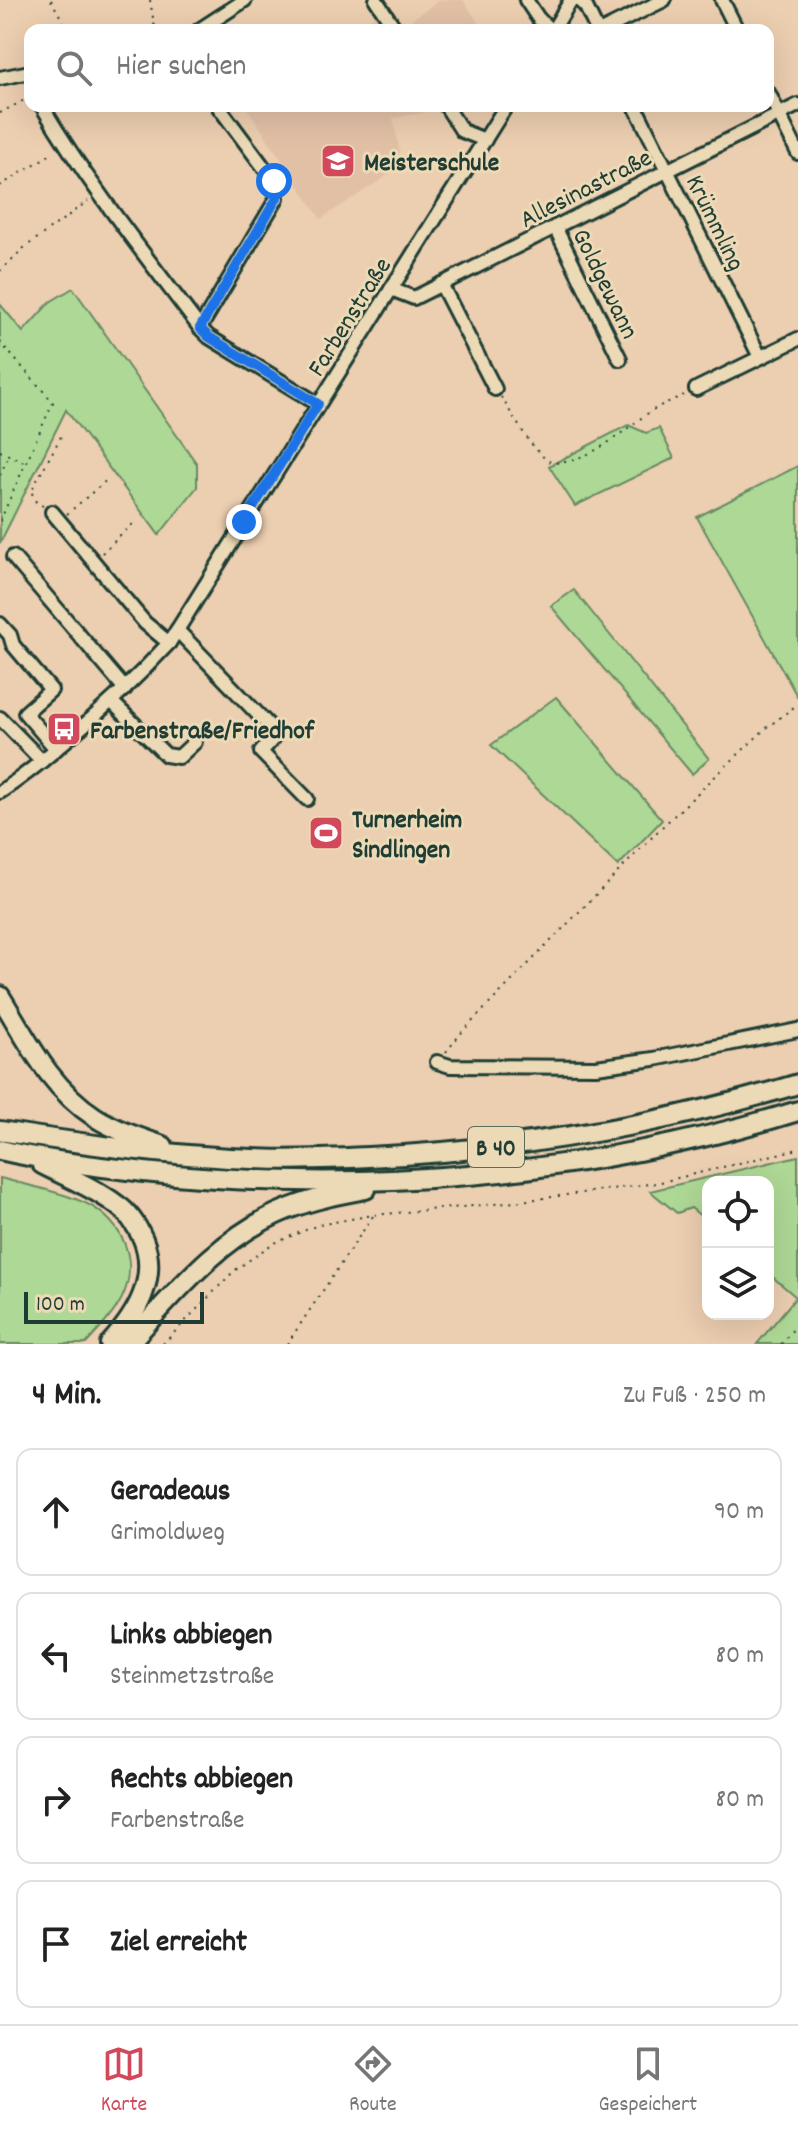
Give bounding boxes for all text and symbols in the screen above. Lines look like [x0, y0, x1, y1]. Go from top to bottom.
search box [24, 24, 774, 112]
icon: search [52, 46, 96, 90]
text: Hier suchen [116, 47, 246, 90]
street label: Allesinastraße [514, 141, 659, 239]
school or university icon: Meisterschule [319, 142, 357, 180]
place label: Meisterschule [364, 146, 499, 183]
route start [256, 163, 292, 199]
street label: Krümmling [675, 169, 753, 278]
street label: Goldgewann [561, 223, 647, 346]
street label: Farbenstraße [300, 251, 402, 385]
route end [226, 504, 262, 540]
bus stop icon: Farbenstraße/Friedhof [45, 710, 83, 748]
place label: Farbenstraße/Friedhof [90, 714, 316, 751]
place label: Turnerheim Sindlingen [352, 803, 462, 870]
sports icon: Turnerheim Sindlingen [307, 814, 345, 852]
road number: B 40 [468, 1127, 524, 1167]
map controls [702, 1176, 774, 1320]
button: locate [702, 1176, 774, 1248]
button: layers [702, 1248, 774, 1320]
scale bar [24, 1288, 204, 1324]
text: 100 m [36, 1290, 85, 1321]
text: 4 Min. [32, 1372, 101, 1421]
text: Zu Fuß · 250 m [623, 1378, 766, 1415]
text: Geradeaus [110, 1472, 230, 1515]
icon: ahead [34, 1490, 78, 1534]
text: 90 m [714, 1494, 764, 1531]
text: Grimoldweg [110, 1515, 225, 1552]
text: Links abbiegen [110, 1616, 272, 1659]
icon: left [34, 1634, 78, 1678]
text: 80 m [716, 1638, 764, 1675]
text: Steinmetzstraße [110, 1659, 274, 1696]
text: Rechts abbiegen [110, 1760, 293, 1803]
icon: right [34, 1778, 78, 1822]
text: 80 m [716, 1782, 764, 1819]
text: Farbenstraße [110, 1803, 244, 1840]
icon: arrive [34, 1922, 78, 1966]
text: Ziel erreicht [110, 1923, 247, 1966]
tab: Karte [101, 2042, 147, 2121]
tab: Route [349, 2042, 397, 2121]
tab: Gespeichert [598, 2042, 697, 2121]

